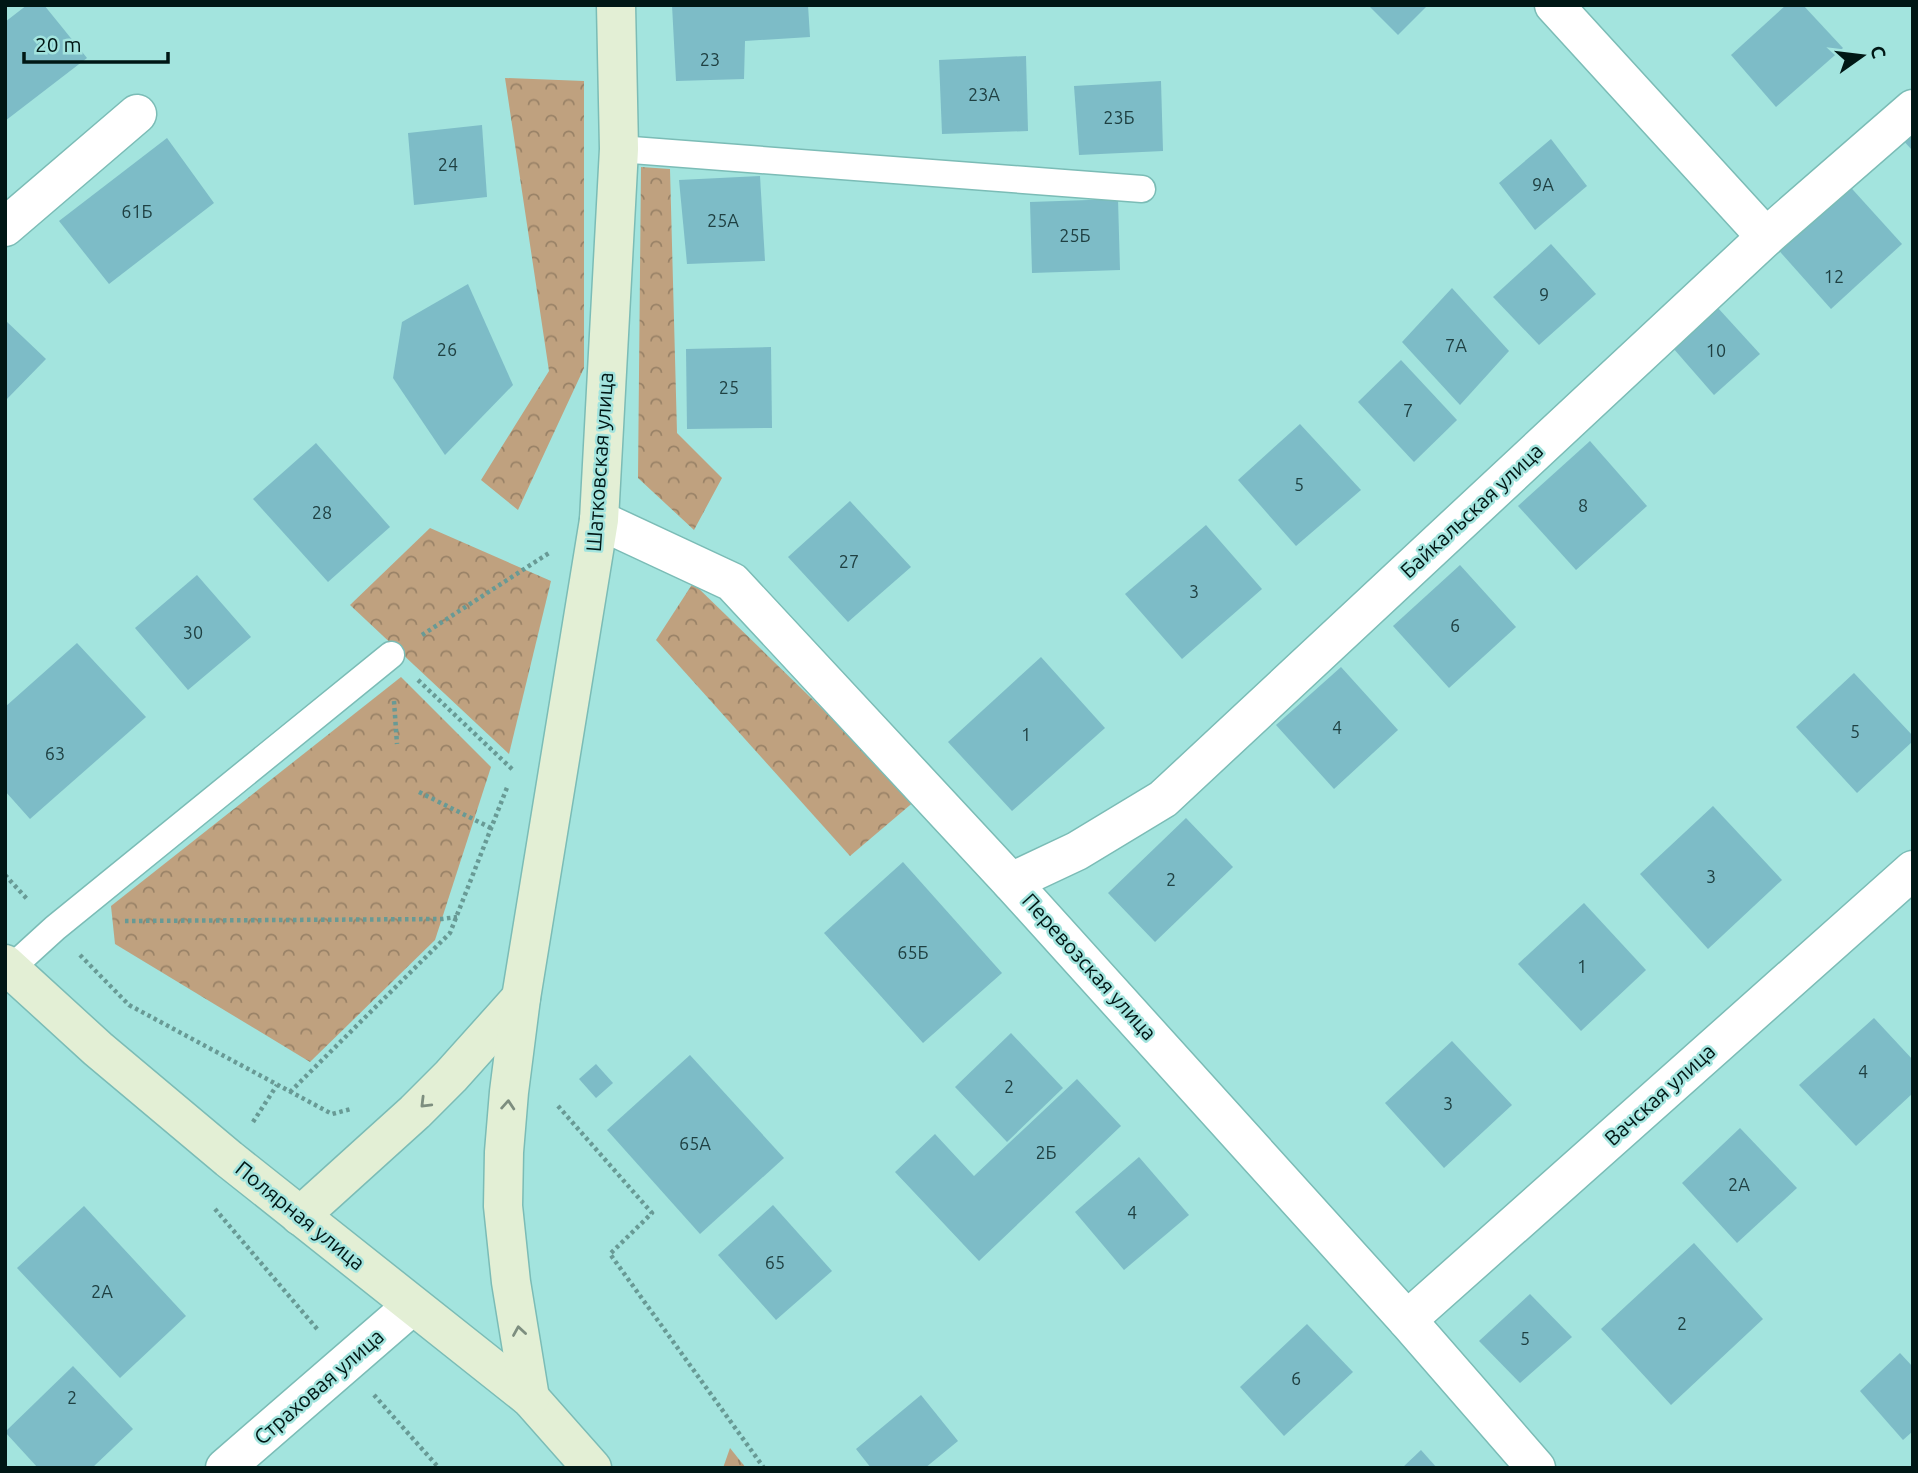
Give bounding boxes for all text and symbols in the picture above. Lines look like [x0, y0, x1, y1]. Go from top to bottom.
scale bar [24, 21, 168, 65]
north arrow [1827, 21, 1897, 91]
text: 20 m [35, 32, 82, 56]
text: С [1866, 43, 1891, 60]
house number: 23 [700, 49, 720, 69]
house number: 23А [968, 84, 1000, 104]
house number: 23Б [1103, 107, 1135, 127]
house number: 24 [438, 154, 458, 174]
house number: 9А [1532, 174, 1554, 194]
house number: 61Б [121, 201, 153, 221]
house number: 25А [707, 210, 739, 230]
house number: 25Б [1059, 225, 1091, 245]
house number: 12 [1824, 266, 1844, 286]
house number: 9 [1539, 284, 1549, 304]
house number: 7А [1445, 335, 1467, 355]
house number: 26 [437, 339, 457, 359]
house number: 10 [1706, 340, 1726, 360]
street label: Шатковская улица [581, 371, 617, 552]
house number: 25 [719, 377, 739, 397]
house number: 7 [1403, 400, 1413, 420]
street label: Байкальская улица [1395, 438, 1547, 582]
house number: 5 [1294, 474, 1304, 494]
house number: 8 [1578, 495, 1588, 515]
house number: 28 [312, 502, 332, 522]
house number: 27 [839, 551, 859, 571]
house number: 3 [1189, 581, 1199, 601]
house number: 6 [1450, 615, 1460, 635]
house number: 30 [183, 622, 203, 642]
house number: 4 [1332, 717, 1342, 737]
house number: 5 [1850, 721, 1860, 741]
house number: 1 [1021, 724, 1031, 744]
house number: 63 [45, 743, 65, 763]
house number: 3 [1706, 866, 1716, 886]
house number: 2 [1166, 869, 1176, 889]
street label: Перевозская улица [1018, 888, 1162, 1044]
house number: 65Б [897, 942, 929, 962]
house number: 1 [1577, 956, 1587, 976]
street label: Вачская улица [1599, 1038, 1719, 1150]
house number: 4 [1858, 1061, 1868, 1081]
house number: 2 [1004, 1076, 1014, 1096]
house number: 3 [1443, 1093, 1453, 1113]
one-way arrow [421, 1094, 434, 1107]
one-way arrow [500, 1099, 515, 1110]
house number: 65А [679, 1133, 711, 1153]
house number: 2Б [1035, 1142, 1057, 1162]
street label: Полярная улица [231, 1156, 370, 1275]
house number: 2А [1728, 1174, 1750, 1194]
house number: 4 [1127, 1202, 1137, 1222]
house number: 65 [765, 1252, 785, 1272]
house number: 2А [91, 1281, 113, 1301]
house number: 2 [1677, 1313, 1687, 1333]
street label: Страховая улица [249, 1324, 388, 1449]
one-way arrow [512, 1325, 527, 1337]
house number: 5 [1520, 1328, 1530, 1348]
house number: 6 [1291, 1368, 1301, 1388]
house number: 2 [67, 1387, 77, 1407]

